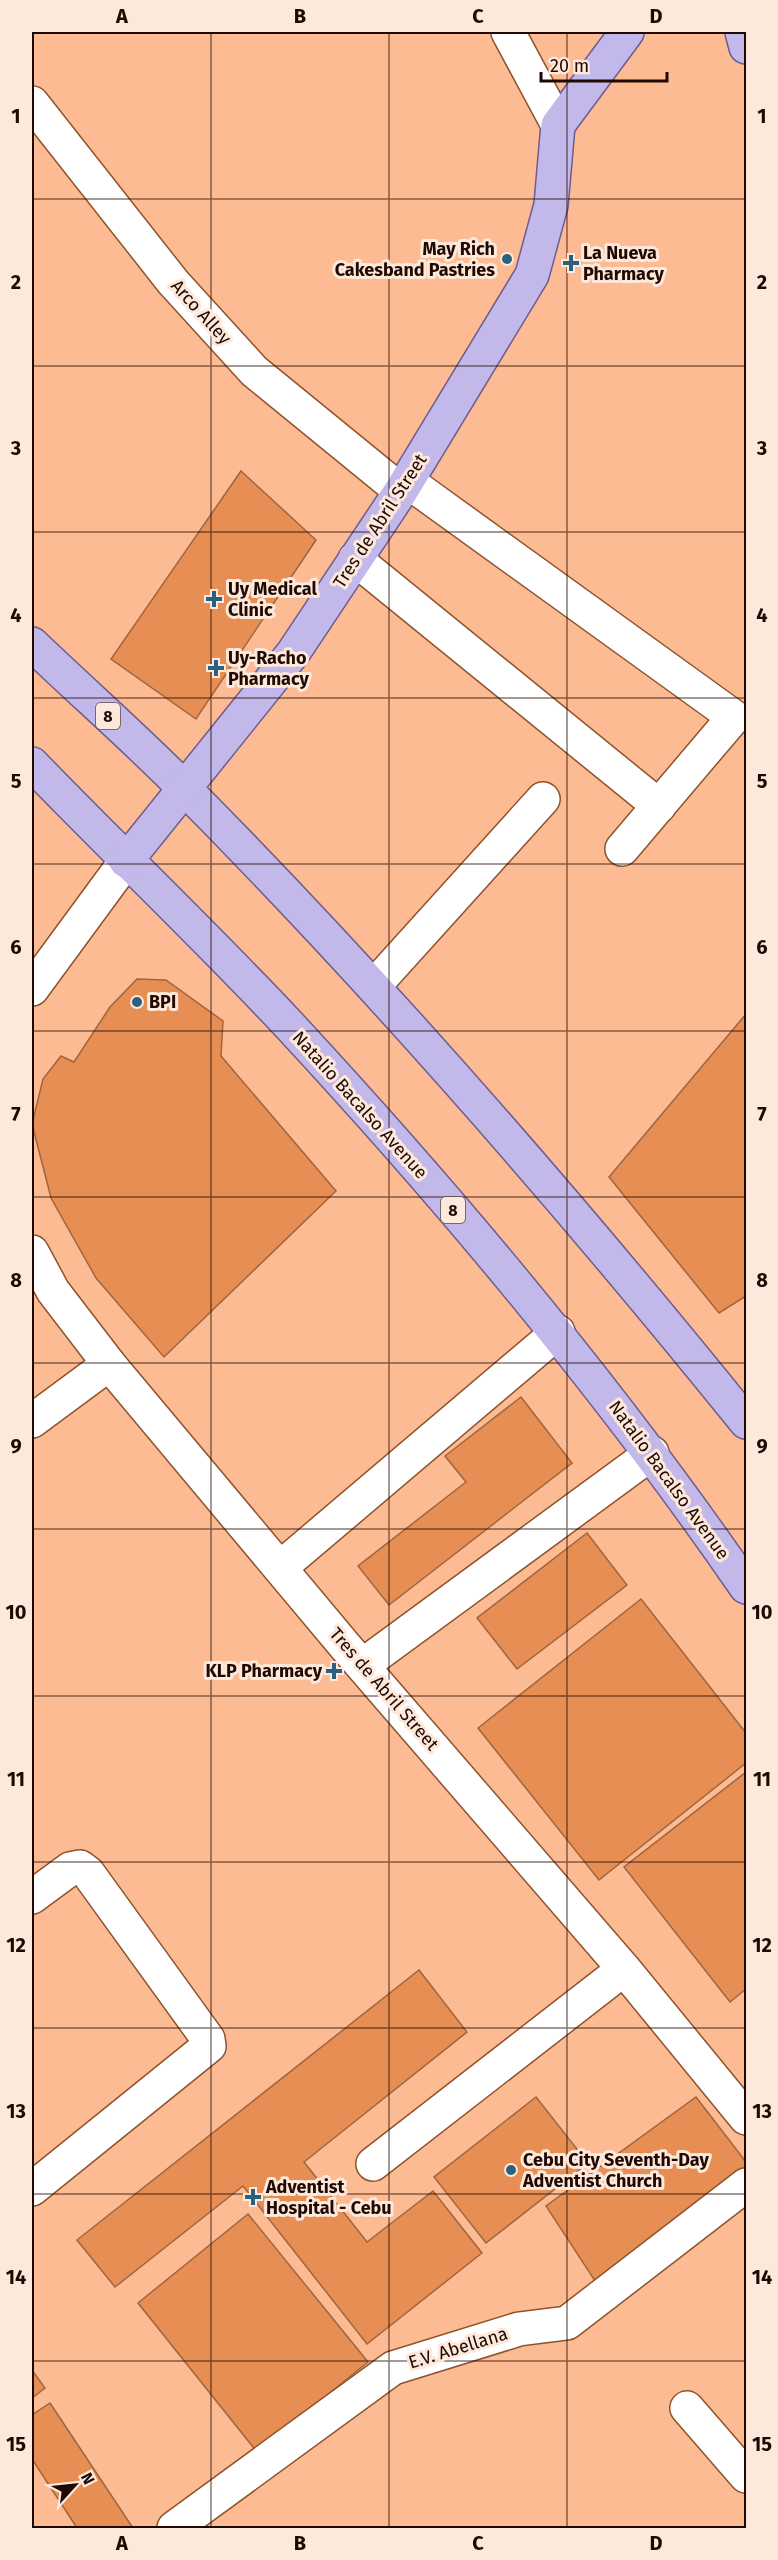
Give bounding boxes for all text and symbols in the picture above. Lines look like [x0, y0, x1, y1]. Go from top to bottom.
text: A [115, 4, 129, 28]
text: B [294, 4, 306, 28]
text: C [472, 4, 484, 28]
text: D [649, 4, 663, 28]
scale bar [541, 45, 667, 83]
text: 20 m [550, 55, 589, 77]
text: 1 [11, 104, 21, 128]
text: 1 [757, 104, 767, 128]
place label: May Rich Cakesband Pastries [335, 238, 495, 281]
place label: La Nueva Pharmacy [583, 242, 665, 285]
marker: May Rich Cakesband Pastries [500, 252, 514, 266]
marker: La Nueva Pharmacy [564, 256, 578, 270]
text: 2 [11, 270, 21, 294]
text: 2 [757, 270, 767, 294]
street label: Arco Alley [166, 275, 236, 349]
text: 3 [10, 436, 21, 460]
text: 3 [756, 436, 767, 460]
street label: Tres de Abril Street [328, 449, 432, 592]
place label: Uy Medical Clinic [228, 578, 317, 621]
marker: Uy Medical Clinic [205, 590, 223, 608]
text: 4 [10, 603, 22, 627]
text: 4 [756, 603, 768, 627]
place label: Uy-Racho Pharmacy [228, 647, 310, 690]
marker: Uy-Racho Pharmacy [209, 661, 223, 675]
road number: 8 [96, 703, 120, 729]
text: 5 [11, 769, 22, 793]
text: 5 [757, 769, 768, 793]
text: 6 [10, 935, 22, 959]
text: 6 [756, 935, 768, 959]
place label: BPI [149, 991, 176, 1013]
marker: BPI [130, 995, 144, 1009]
street label: Natalio Bacalso Avenue [288, 1027, 432, 1183]
text: 7 [11, 1102, 21, 1126]
text: 7 [757, 1102, 767, 1126]
road number: 8 [441, 1197, 465, 1223]
text: 8 [10, 1268, 22, 1292]
text: 8 [756, 1268, 768, 1292]
street label: Natalio Bacalso Avenue [604, 1396, 734, 1564]
text: 9 [10, 1434, 22, 1458]
text: 9 [756, 1434, 768, 1458]
text: 10 [6, 1600, 26, 1624]
text: 10 [752, 1600, 772, 1624]
street label: Tres de Abril Street [325, 1623, 444, 1755]
place label: KLP Pharmacy [205, 1660, 323, 1682]
marker: KLP Pharmacy [327, 1664, 341, 1678]
text: 11 [7, 1767, 25, 1791]
text: 11 [753, 1767, 771, 1791]
text: 12 [6, 1933, 26, 1957]
text: 12 [752, 1933, 772, 1957]
text: 13 [6, 2099, 26, 2123]
text: 13 [752, 2099, 772, 2123]
place label: Cebu City Seventh-Day Adventist Church [522, 2149, 709, 2192]
marker: Cebu City Seventh-Day Adventist Church [504, 2163, 518, 2177]
place label: Adventist Hospital - Cebu [265, 2176, 392, 2219]
marker: Adventist Hospital - Cebu [244, 2188, 262, 2206]
text: 14 [6, 2265, 26, 2289]
text: 14 [752, 2265, 772, 2289]
street label: E.V. Abellana [406, 2322, 510, 2374]
text: 15 [6, 2432, 26, 2456]
text: 15 [752, 2432, 772, 2456]
north arrow [45, 2455, 105, 2515]
text: N [77, 2469, 99, 2487]
text: A [115, 2531, 129, 2555]
text: B [294, 2531, 306, 2555]
text: C [472, 2531, 484, 2555]
text: D [649, 2531, 663, 2555]

